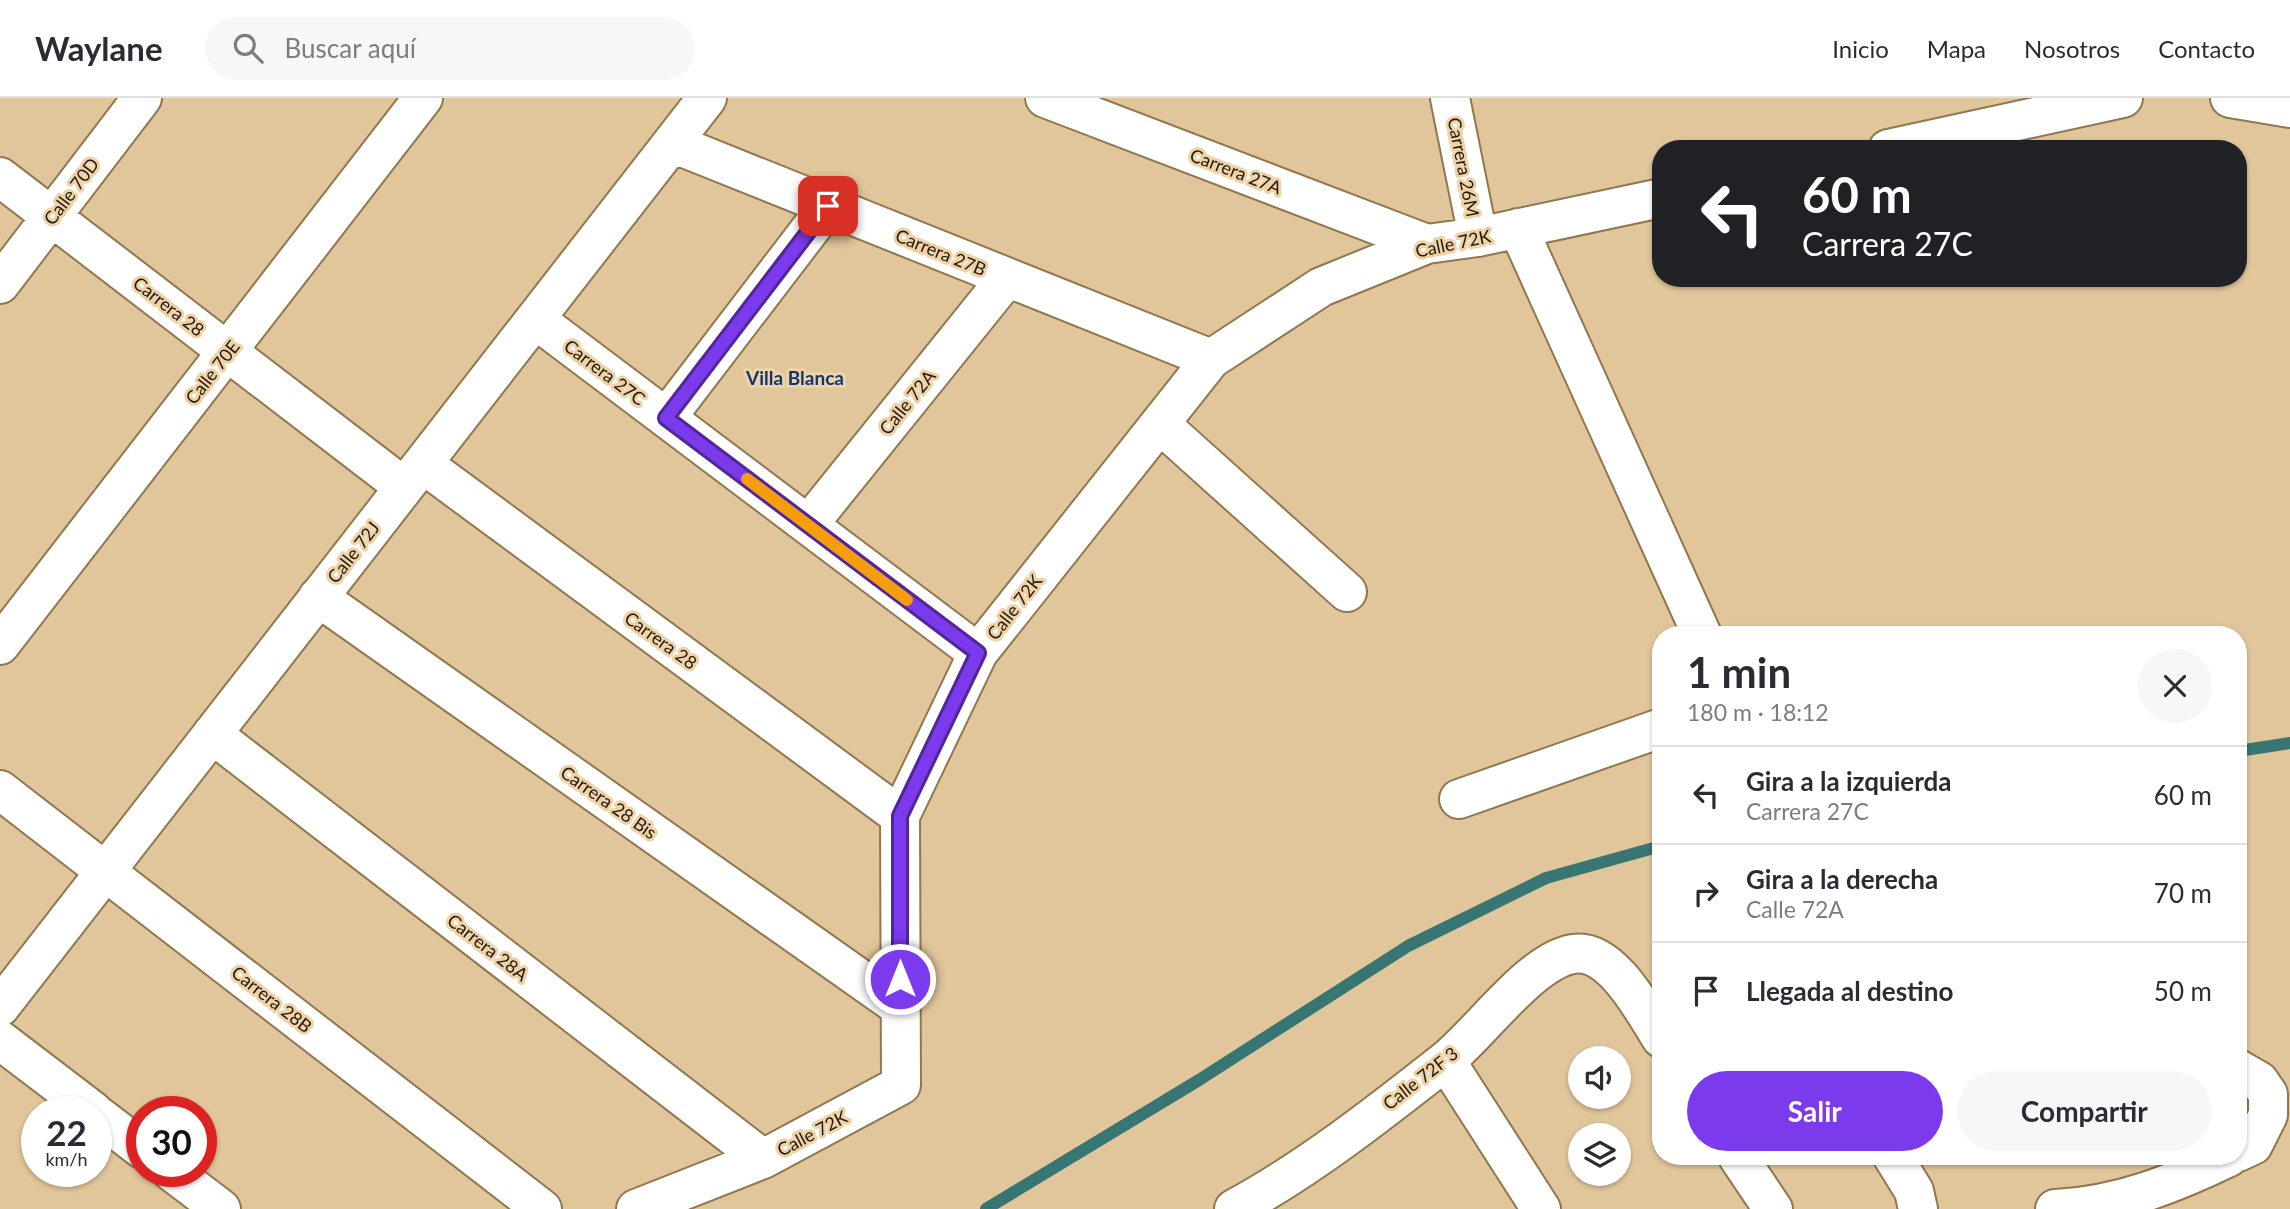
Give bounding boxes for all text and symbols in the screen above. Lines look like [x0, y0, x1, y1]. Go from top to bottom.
search box [205, 17, 695, 80]
text: Waylane [35, 28, 163, 68]
icon: search [229, 29, 267, 67]
text: Buscar aquí [285, 32, 416, 64]
text: Inicio [1832, 34, 1889, 63]
text: Mapa [1927, 34, 1986, 63]
text: Nosotros [2024, 34, 2120, 63]
text: Contacto [2158, 34, 2255, 63]
street label: Carrera 26M [1444, 115, 1484, 219]
street label: Carrera 27A [1187, 143, 1286, 199]
street label: Calle 70D [39, 153, 103, 229]
text: 60 m [1802, 165, 1912, 223]
icon: left [1687, 168, 1778, 259]
pin [798, 176, 858, 236]
icon: arrive [809, 187, 847, 225]
street label: Carrera 27B [893, 224, 989, 280]
street label: Calle 72K [1413, 224, 1493, 262]
text: Carrera 27C [1802, 224, 1973, 263]
street label: Carrera 28 [129, 271, 209, 341]
street label: Carrera 27C [560, 334, 650, 410]
street label: Calle 70E [180, 336, 244, 408]
street label: Calle 72A [874, 365, 940, 439]
district label: Villa Blanca [745, 366, 844, 389]
street label: Calle 72J [322, 517, 384, 587]
street label: Calle 72K [982, 570, 1046, 644]
street label: Carrera 28 [621, 606, 701, 674]
text: 1 min [1687, 647, 1791, 697]
button: close [2138, 649, 2212, 723]
text: 180 m · 18:12 [1687, 698, 1829, 726]
street label: Carrera 28 Bis [557, 761, 661, 843]
text: Gira a la izquierda [1746, 765, 1952, 797]
icon: left [1687, 776, 1725, 814]
text: 60 m [2154, 779, 2212, 811]
text: Carrera 27C [1746, 797, 1869, 825]
text: Gira a la derecha [1746, 863, 1938, 895]
icon: right [1687, 874, 1725, 912]
text: 70 m [2154, 877, 2212, 909]
text: Calle 72A [1746, 895, 1844, 923]
street label: Carrera 28A [443, 909, 533, 986]
position arrow [863, 942, 937, 1016]
street label: Carrera 28B [228, 961, 316, 1037]
icon: arrive [1687, 972, 1725, 1010]
text: Llegada al destino [1746, 975, 1953, 1007]
text: 50 m [2154, 975, 2212, 1007]
street label: Calle 72F 3 [1378, 1042, 1462, 1114]
map controls [1568, 1046, 1631, 1186]
button: sound [1568, 1046, 1631, 1109]
button: Salir [1687, 1071, 1943, 1151]
button: Compartir [1957, 1071, 2212, 1151]
speed limit sign: 30 [126, 1096, 217, 1187]
street label: Calle 72K [773, 1105, 851, 1161]
text: 22 [46, 1111, 87, 1153]
button: layers [1568, 1123, 1631, 1186]
text: km/h [45, 1148, 88, 1170]

